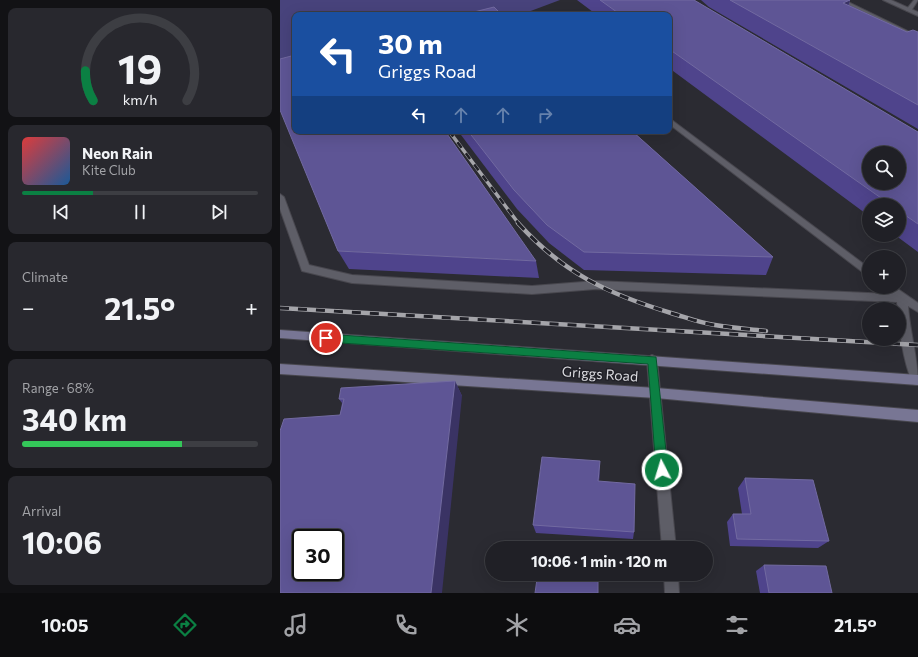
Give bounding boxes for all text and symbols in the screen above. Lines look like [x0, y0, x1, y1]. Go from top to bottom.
text: 30 m [378, 26, 443, 60]
icon: left [312, 28, 364, 80]
text: 19 [118, 41, 162, 92]
text: Griggs Road [378, 60, 476, 82]
text: km/h [123, 89, 157, 107]
icon: left [408, 104, 430, 126]
icon: ahead [450, 104, 472, 126]
icon: ahead [492, 104, 514, 126]
icon: right [534, 104, 556, 126]
text: Neon Rain [82, 144, 153, 162]
map controls [862, 146, 906, 346]
button: search [862, 146, 906, 190]
text: Kite Club [82, 162, 136, 178]
button: layers [862, 198, 906, 242]
icon: previous [50, 201, 72, 223]
icon: pause [129, 201, 151, 223]
icon: next [208, 201, 230, 223]
button: + [862, 250, 906, 294]
text: Climate [22, 269, 68, 285]
text: 21.5° [104, 289, 175, 326]
text: − [22, 294, 35, 321]
text: + [245, 294, 258, 321]
button: − [862, 302, 906, 346]
pin [309, 321, 343, 355]
icon: arrive [315, 327, 337, 349]
street label: Griggs Road [561, 362, 639, 385]
text: Range · 68% [22, 380, 94, 396]
text: 340 km [22, 400, 127, 437]
position arrow [641, 449, 683, 491]
text: Arrival [22, 503, 61, 519]
text: 10:06 [22, 523, 102, 560]
speed limit sign: 30 [292, 529, 344, 581]
text: 10:06 · 1 min · 120 m [531, 552, 667, 570]
icon: directions [171, 611, 199, 639]
icon: music [282, 611, 310, 639]
icon: phone [392, 611, 420, 639]
icon: climate [503, 611, 531, 639]
icon: car [613, 611, 641, 639]
icon: filters [723, 611, 751, 639]
text: 10:05 [41, 614, 89, 636]
text: 21.5° [834, 614, 877, 636]

